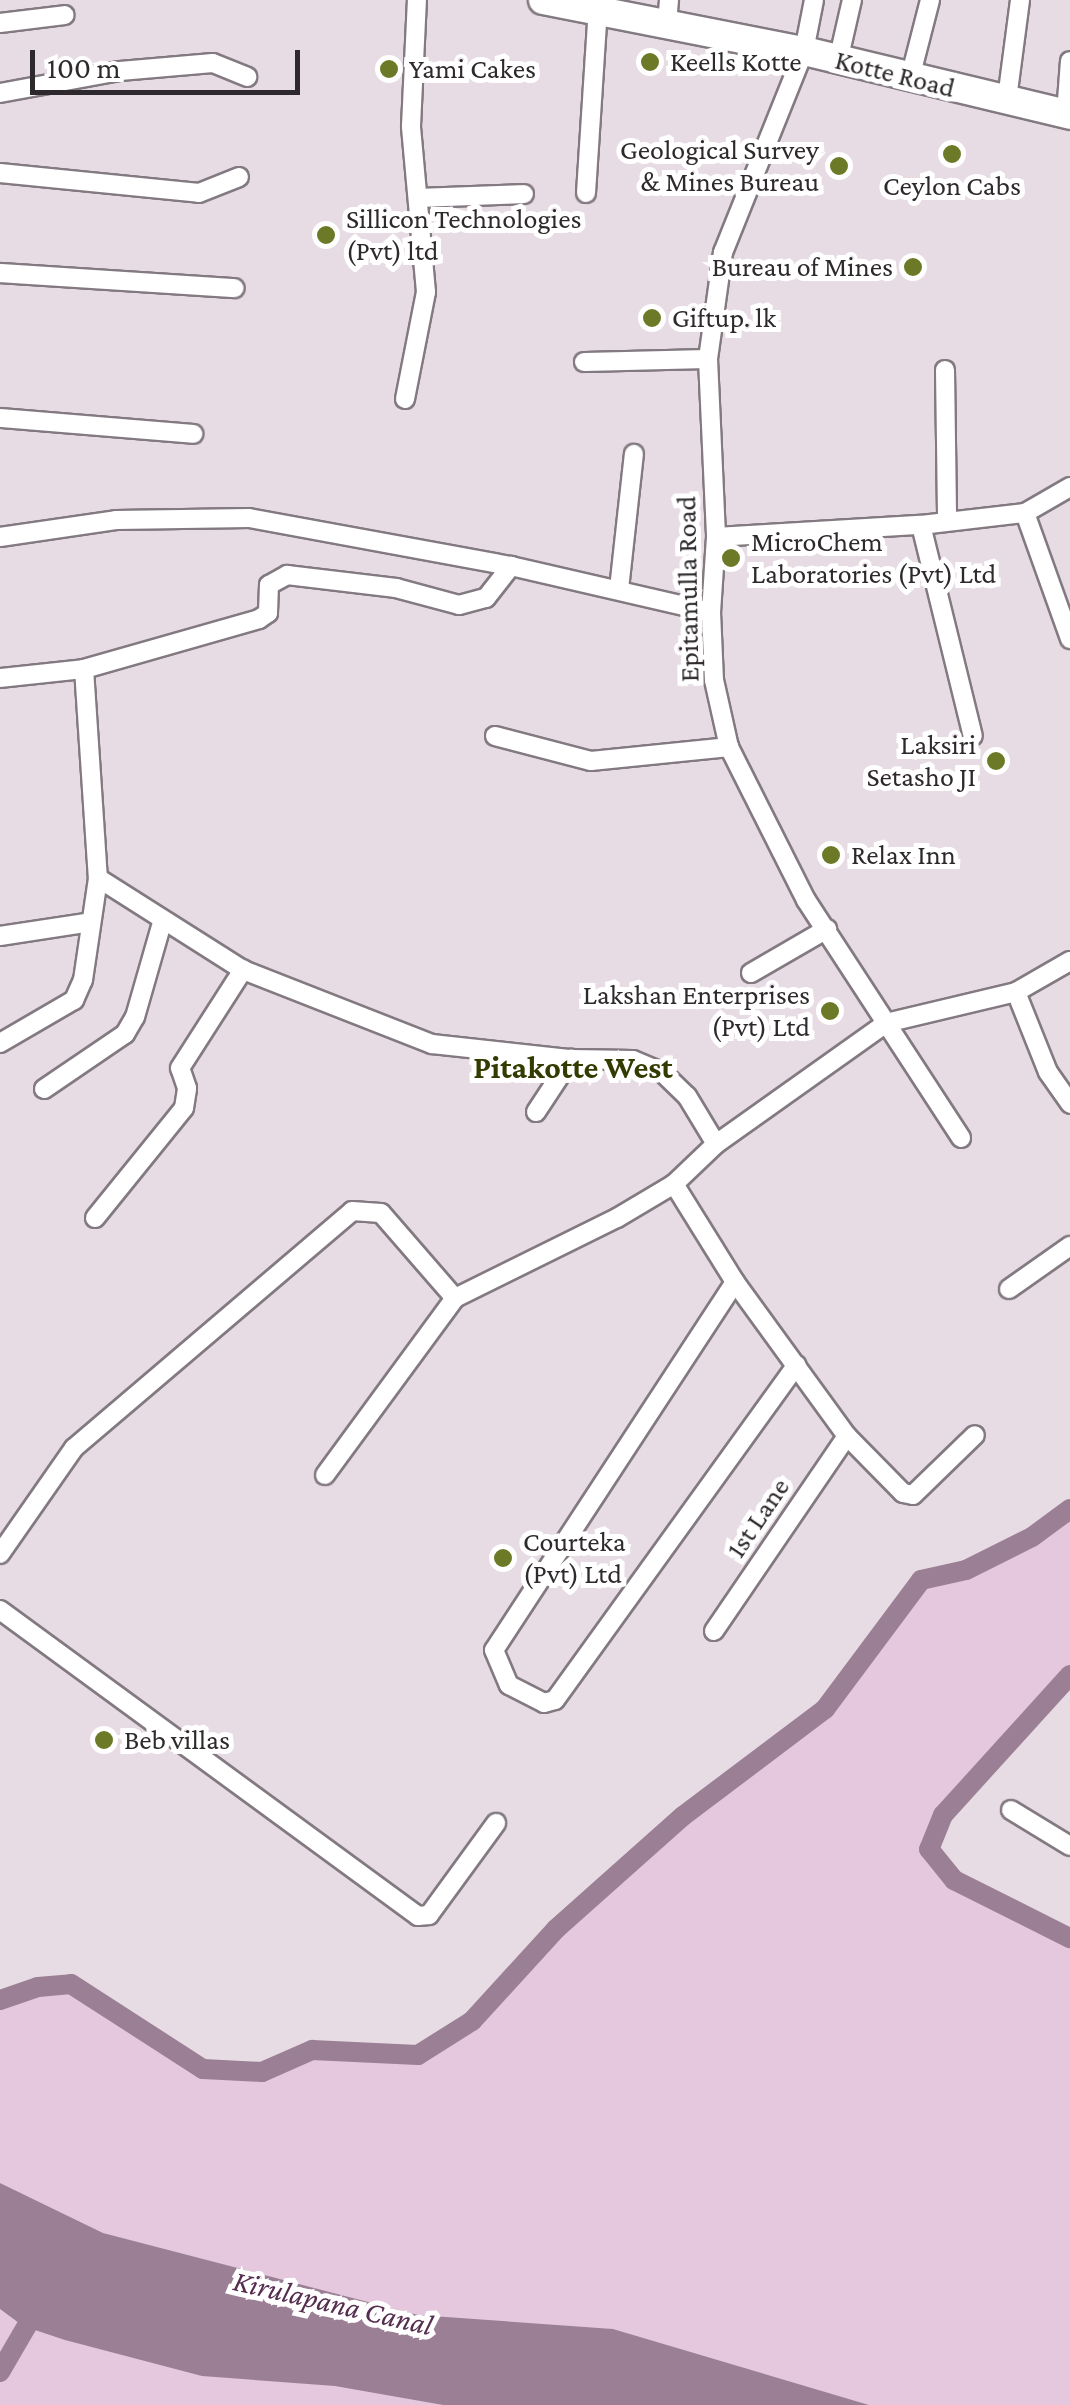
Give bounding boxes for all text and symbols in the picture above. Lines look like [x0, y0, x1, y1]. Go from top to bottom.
scale bar [35, 30, 305, 92]
street label: Kotte Road [832, 43, 958, 105]
place label: Keells Kotte [670, 45, 802, 79]
text: 100 m [47, 51, 121, 84]
marker: Keells Kotte [639, 51, 661, 73]
place label: Yami Cakes [409, 52, 536, 86]
marker: Yami Cakes [378, 58, 400, 80]
place label: Geological Survey & Mines Bureau [620, 133, 819, 199]
marker: Ceylon Cabs [941, 143, 963, 165]
marker: Geological Survey & Mines Bureau [828, 155, 850, 177]
place label: Ceylon Cabs [883, 169, 1021, 203]
place label: Sillicon Technologies (Pvt) ltd [346, 202, 581, 268]
marker: Sillicon Technologies (Pvt) ltd [315, 224, 337, 246]
place label: Bureau of Mines [712, 250, 893, 284]
marker: Bureau of Mines [902, 256, 924, 278]
place label: Giftup. lk [672, 301, 776, 335]
marker: Giftup. lk [641, 307, 663, 329]
street label: Epitamulla Road [670, 496, 706, 682]
place label: MicroChem Laboratories (Pvt) Ltd [751, 525, 996, 591]
marker: MicroChem Laboratories (Pvt) Ltd [720, 547, 742, 569]
place label: Laksiri Setasho JI [866, 728, 976, 794]
marker: Laksiri Setasho JI [985, 750, 1007, 772]
place label: Relax Inn [851, 838, 956, 872]
marker: Relax Inn [820, 844, 842, 866]
place label: Lakshan Enterprises (Pvt) Ltd [583, 978, 810, 1044]
marker: Lakshan Enterprises (Pvt) Ltd [819, 1000, 841, 1022]
district label: Pitakotte West [473, 1048, 673, 1086]
street label: 1st Lane [719, 1472, 797, 1564]
place label: Courteka (Pvt) Ltd [523, 1525, 626, 1591]
marker: Courteka (Pvt) Ltd [492, 1547, 514, 1569]
place label: Beb villas [124, 1723, 230, 1757]
marker: Beb villas [93, 1729, 115, 1751]
water label: Kirulapana Canal [230, 2263, 436, 2343]

